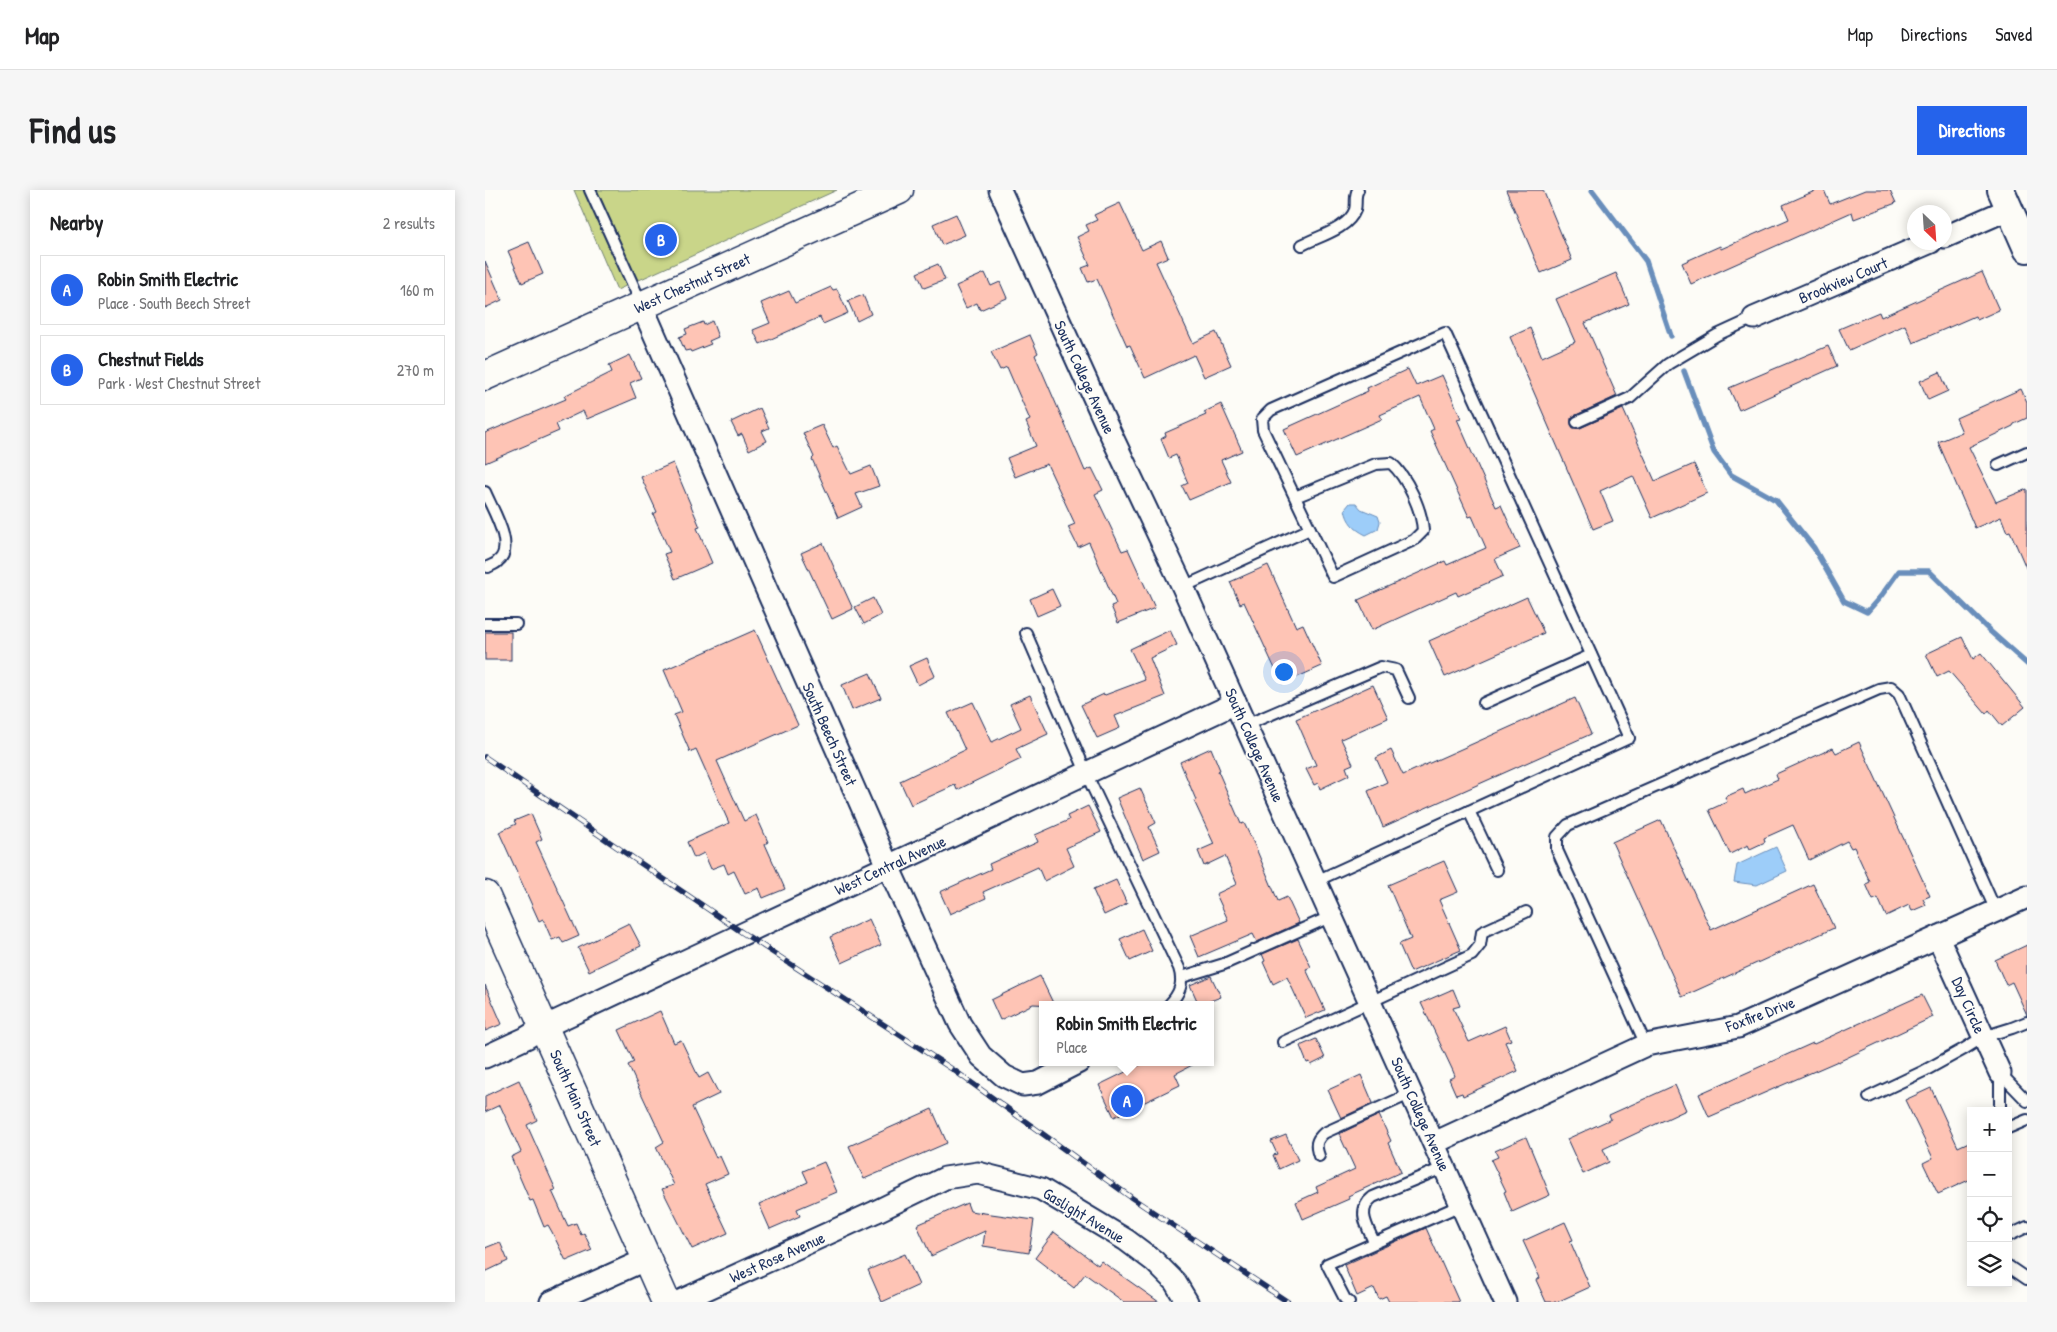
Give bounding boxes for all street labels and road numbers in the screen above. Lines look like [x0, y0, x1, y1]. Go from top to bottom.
street label: West Chestnut Street [630, 247, 754, 319]
street label: Brookview Court [1795, 251, 1891, 309]
street label: South College Avenue [1049, 317, 1121, 438]
street label: South Beech Street [797, 679, 863, 790]
street label: South College Avenue [1220, 685, 1290, 806]
street label: West Central Avenue [831, 829, 950, 900]
street label: Day Circle [1947, 973, 1991, 1037]
street label: Foxfire Drive [1721, 991, 1798, 1038]
street label: South Main Street [545, 1046, 607, 1150]
street label: South College Avenue [1386, 1054, 1456, 1175]
street label: Gaslight Avenue [1039, 1182, 1129, 1248]
street label: West Rose Avenue [726, 1226, 829, 1288]

